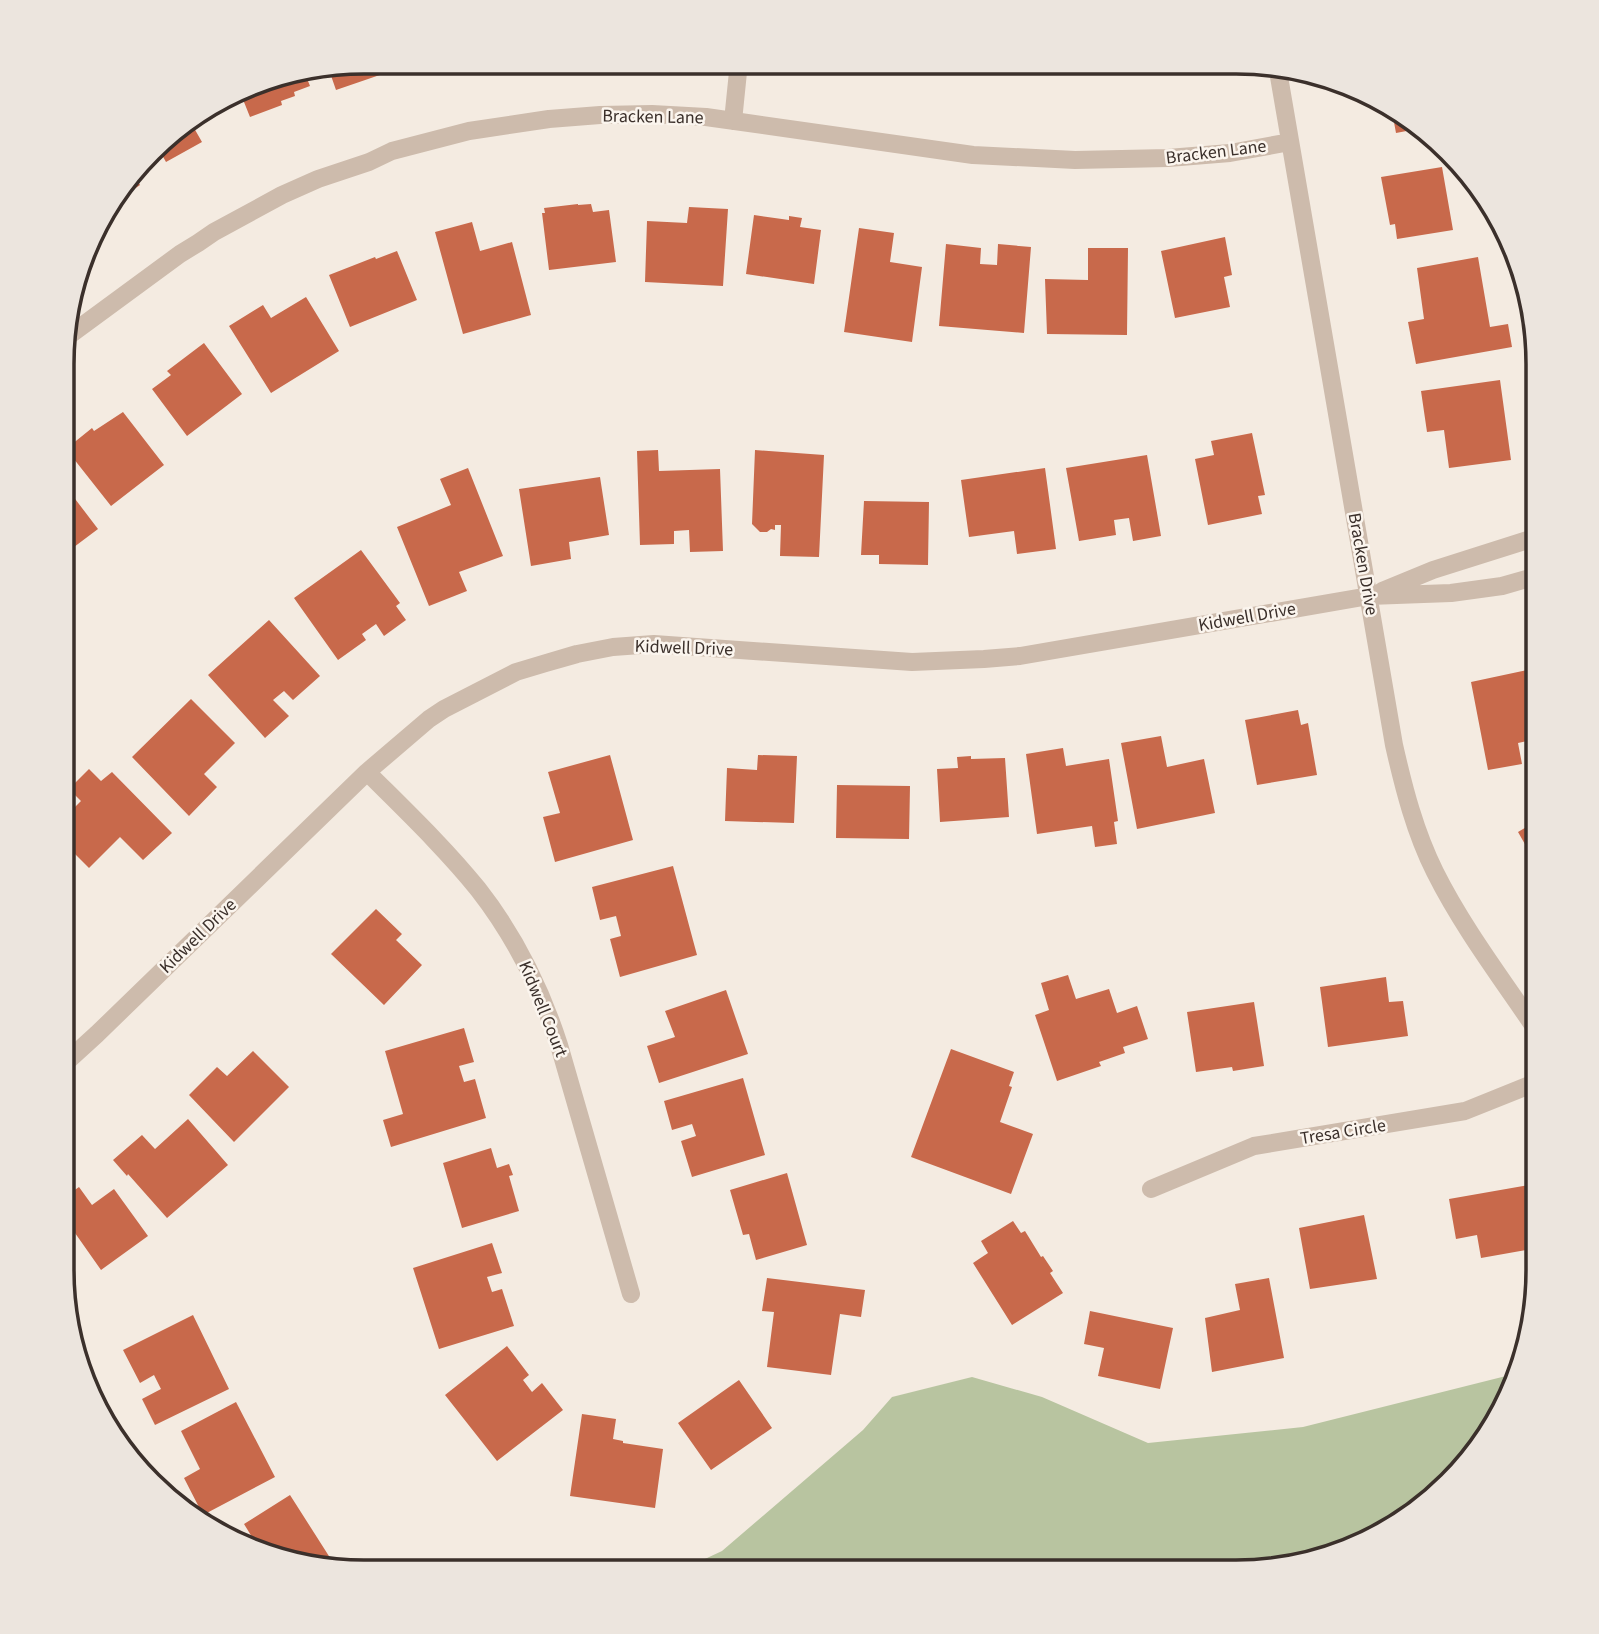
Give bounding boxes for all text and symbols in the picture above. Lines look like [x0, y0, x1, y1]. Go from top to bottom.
street label: Bracken Lane [602, 104, 704, 130]
street label: Bracken Lane [1164, 133, 1268, 171]
street label: Bracken Drive [1342, 511, 1384, 617]
street label: Kidwell Drive [1196, 596, 1298, 638]
street label: Kidwell Drive [634, 634, 734, 662]
street label: Kidwell Drive [154, 893, 242, 979]
street label: Kidwell Court [512, 957, 574, 1061]
street label: Tresa Circle [1298, 1113, 1388, 1151]

